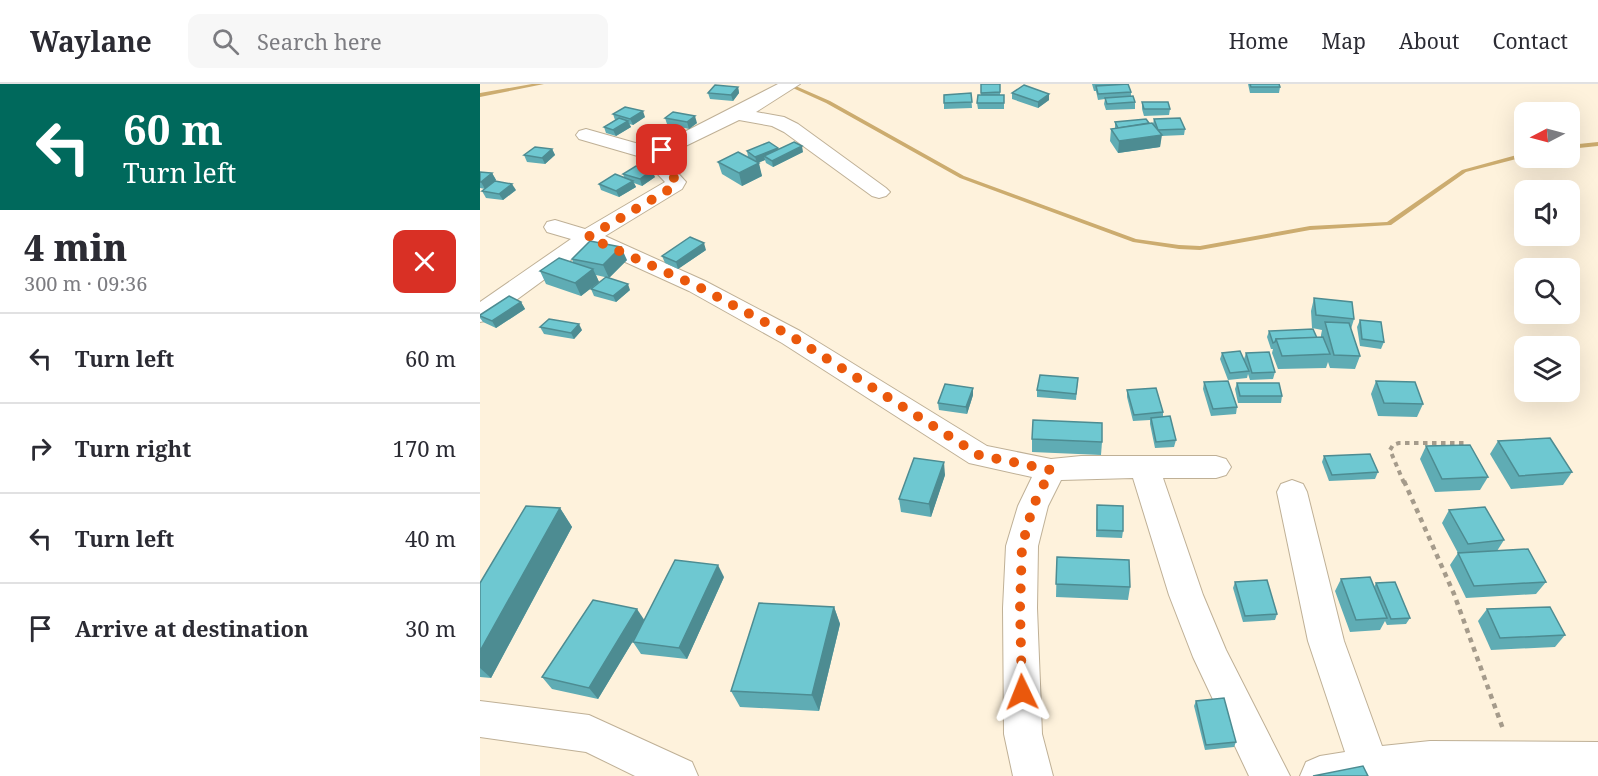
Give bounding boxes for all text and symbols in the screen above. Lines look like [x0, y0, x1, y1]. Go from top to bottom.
search box [188, 14, 608, 68]
text: Waylane [30, 22, 152, 60]
icon: search [209, 25, 242, 58]
text: Search here [257, 26, 382, 56]
text: Home [1229, 27, 1289, 55]
text: Map [1322, 27, 1366, 55]
text: About [1399, 27, 1460, 55]
text: Contact [1493, 27, 1568, 55]
text: 60 m [123, 100, 223, 157]
north arrow [1514, 102, 1580, 168]
map controls [1514, 102, 1580, 402]
icon: left [24, 108, 102, 186]
pin [636, 124, 687, 175]
icon: arrive [645, 133, 678, 166]
text: Turn left [123, 154, 236, 191]
button: sound [1514, 180, 1580, 246]
text: 4 min [24, 223, 127, 272]
button: close [393, 230, 456, 293]
button: search [1514, 258, 1580, 324]
text: 300 m · 09:36 [24, 270, 147, 297]
button: layers [1514, 336, 1580, 402]
icon: left [24, 342, 57, 375]
text: Turn left [75, 343, 174, 373]
text: 60 m [405, 343, 456, 373]
icon: right [24, 432, 57, 465]
text: Turn right [75, 433, 191, 463]
text: 170 m [393, 433, 456, 463]
icon: left [24, 522, 57, 555]
text: Turn left [75, 523, 174, 553]
text: 40 m [405, 523, 456, 553]
icon: arrive [24, 612, 57, 645]
text: Arrive at destination [75, 613, 309, 643]
text: 30 m [405, 613, 456, 643]
position arrow [990, 660, 1054, 724]

